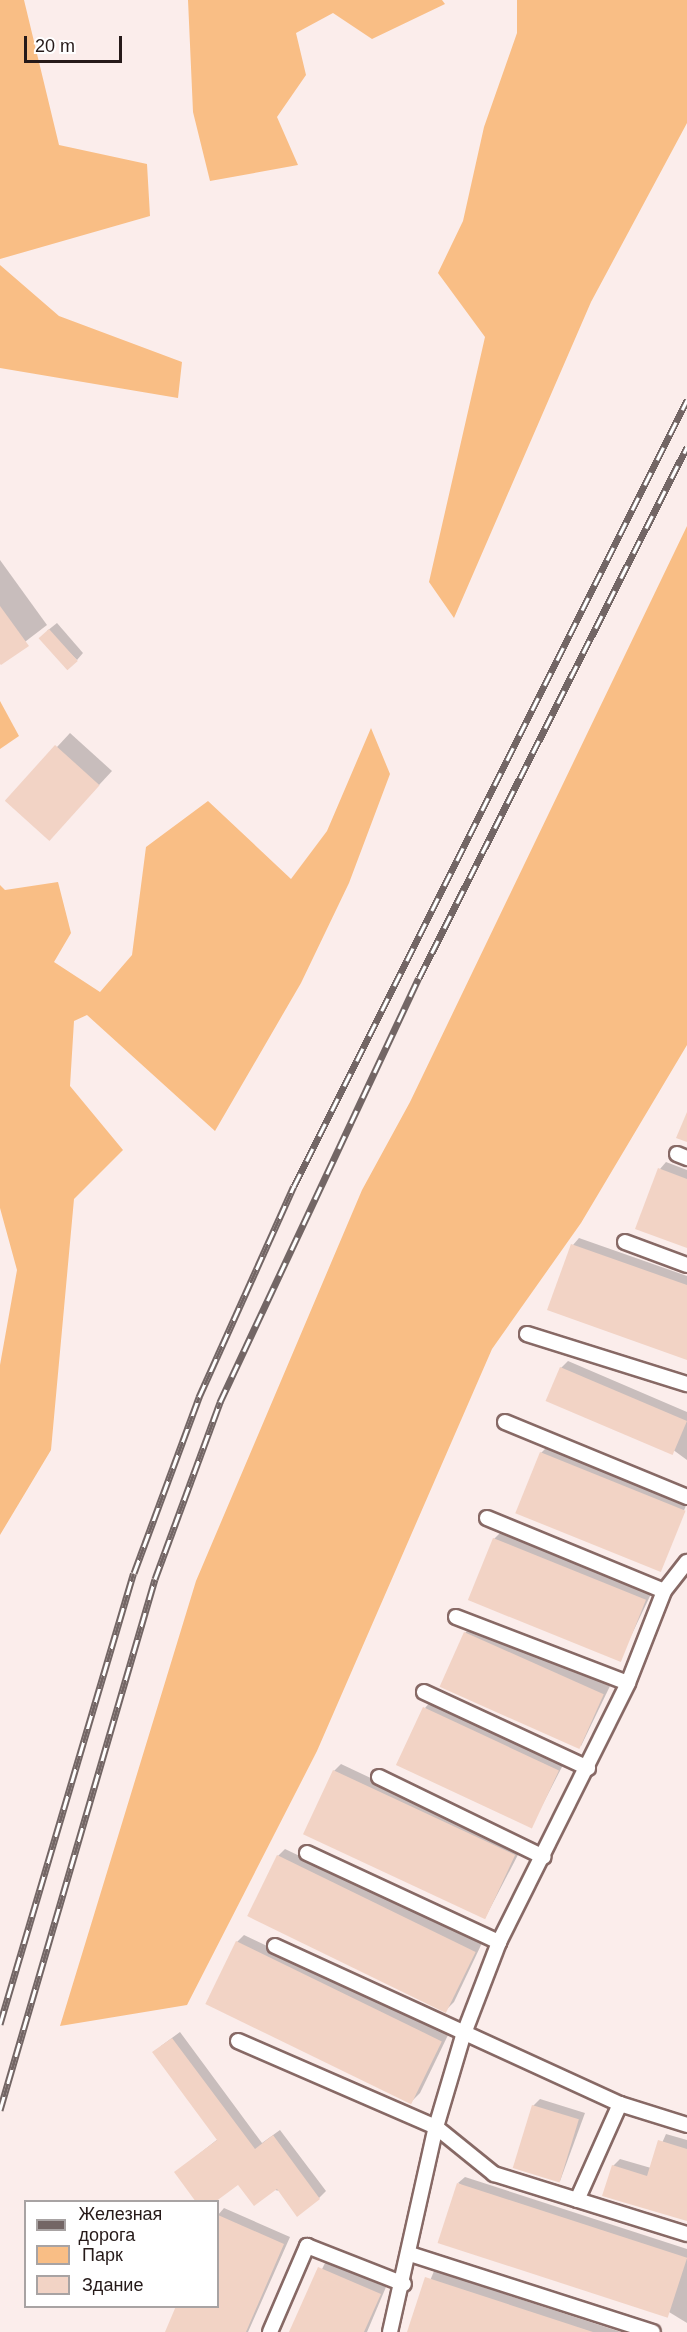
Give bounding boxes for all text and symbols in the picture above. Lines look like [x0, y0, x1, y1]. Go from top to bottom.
scale bar [27, 24, 124, 62]
text: 20 m [35, 36, 75, 56]
legend [24, 2200, 219, 2308]
text: Железная дорога [78, 2204, 162, 2245]
text: Парк [82, 2245, 123, 2265]
text: Здание [82, 2275, 143, 2295]

